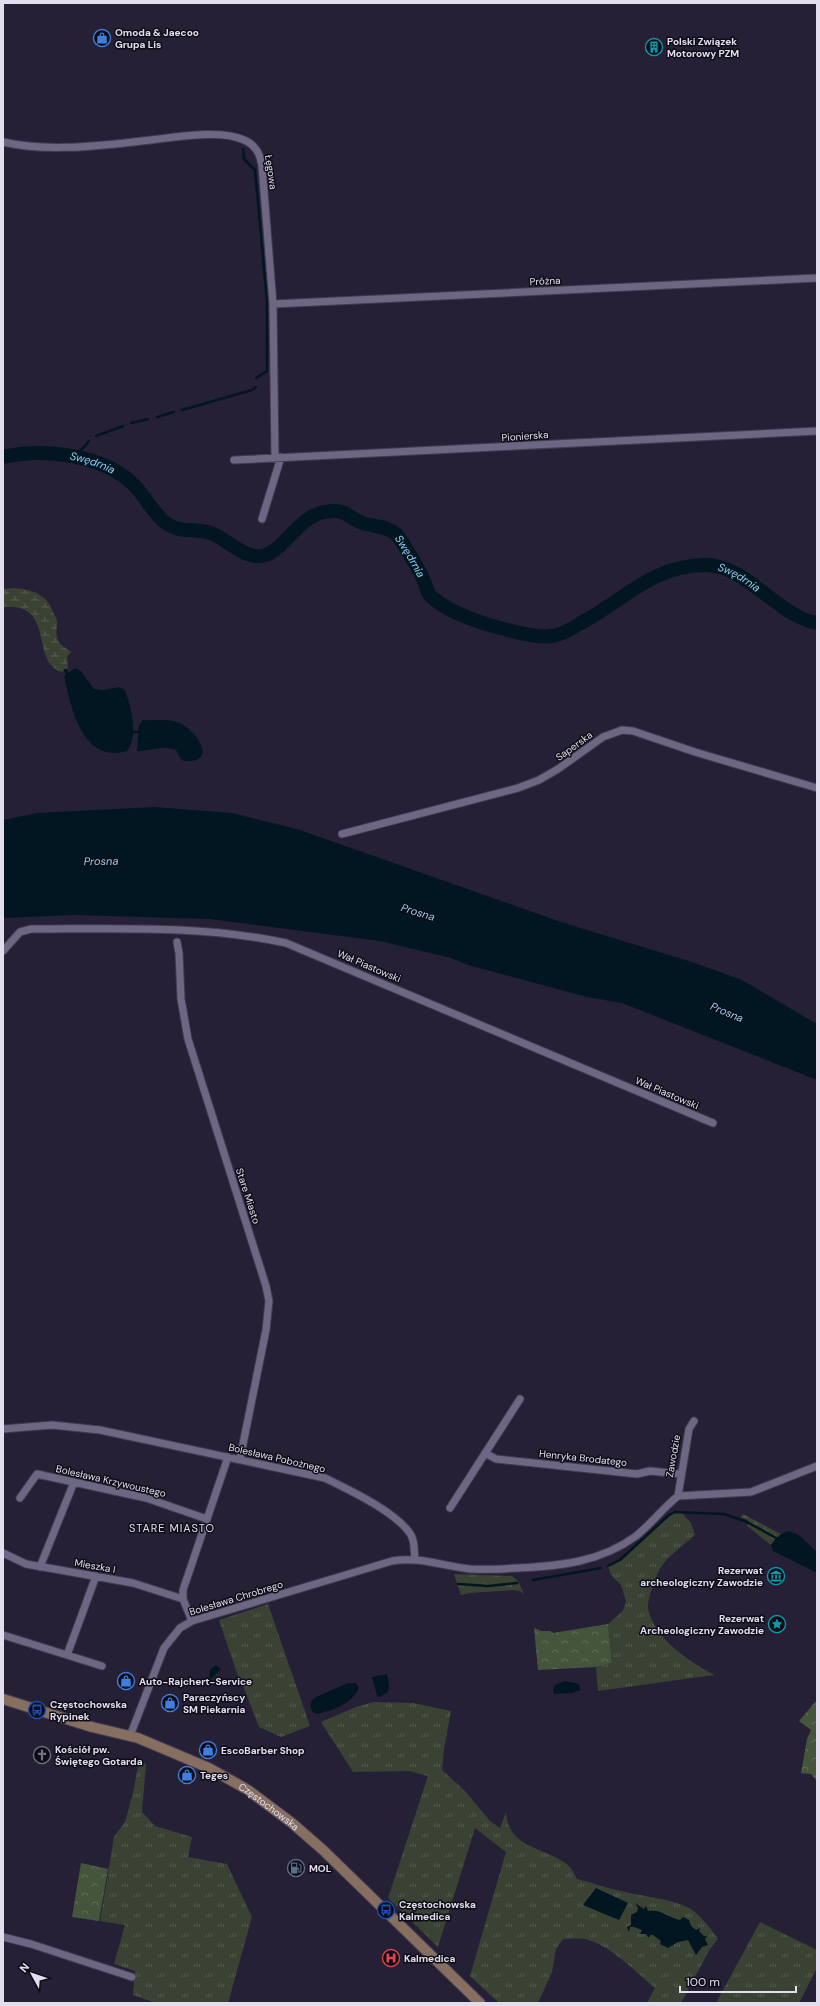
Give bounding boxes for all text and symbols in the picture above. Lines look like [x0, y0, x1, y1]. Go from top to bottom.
place label: Omoda & Jaecoo Grupa Lis [115, 26, 199, 51]
shop icon: Omoda & Jaecoo Grupa Lis [92, 28, 112, 48]
place label: Polski Związek Motorowy PZM [667, 35, 739, 60]
building icon: Polski Związek Motorowy PZM [644, 37, 664, 57]
street label: Łęgowa [262, 154, 280, 190]
street label: Próżna [529, 274, 561, 288]
street label: Pionierska [501, 428, 549, 444]
water label: Swędrnia [69, 449, 118, 477]
water label: Swędrnia [392, 532, 428, 580]
water label: Swędrnia [716, 560, 763, 595]
street label: Saperska [553, 728, 595, 764]
water label: Prosna [83, 854, 119, 868]
water label: Prosna [399, 900, 437, 924]
street label: Wał Piastowski [335, 947, 403, 985]
water label: Prosna [708, 999, 746, 1025]
street label: Wał Piastowski [633, 1074, 701, 1112]
street label: Stare Miasto [233, 1167, 263, 1226]
street label: Zawodzie [663, 1433, 683, 1478]
street label: Bolesława Pobożnego [227, 1441, 327, 1476]
street label: Henryka Brodatego [538, 1447, 628, 1469]
street label: Bolesława Krzywoustego [55, 1462, 167, 1500]
district label: STARE MIASTO [129, 1521, 215, 1535]
street label: Mieszka I [73, 1556, 117, 1576]
place label: Rezerwat archeologiczny Zawodzie [640, 1564, 763, 1589]
museum icon: Rezerwat archeologiczny Zawodzie [766, 1566, 786, 1586]
street label: Bolesława Chrobrego [188, 1578, 285, 1618]
place label: Rezerwat Archeologiczny Zawodzie [640, 1612, 764, 1637]
place icon: Rezerwat Archeologiczny Zawodzie [767, 1614, 787, 1634]
shop icon: Auto-Rajchert-Service [116, 1671, 136, 1691]
place label: Auto-Rajchert-Service [139, 1675, 252, 1688]
place label: Paraczyńscy SM Piekarnia [183, 1691, 246, 1716]
shop icon: Paraczyńscy SM Piekarnia [160, 1693, 180, 1713]
place label: Częstochowska Rypinek [50, 1698, 127, 1723]
bus stop icon: Częstochowska Rypinek [27, 1700, 47, 1720]
shop icon: EscoBarber Shop [198, 1740, 218, 1760]
place label: Kościół pw. Świętego Gotarda [55, 1743, 143, 1768]
place label: EscoBarber Shop [221, 1744, 305, 1757]
church icon: Kościół pw. Świętego Gotarda [32, 1745, 52, 1765]
shop icon: Teges [177, 1765, 197, 1785]
place label: Teges [200, 1769, 228, 1782]
street label: Częstochowska [236, 1780, 302, 1833]
fuel station icon: MOL [286, 1858, 306, 1878]
place label: MOL [309, 1862, 332, 1875]
place label: Częstochowska Kalmedica [399, 1898, 476, 1923]
bus stop icon: Częstochowska Kalmedica [376, 1900, 396, 1920]
hospital icon: Kalmedica [381, 1948, 401, 1968]
place label: Kalmedica [404, 1952, 455, 1965]
north arrow [12, 1954, 52, 1994]
text: N [16, 1960, 32, 1975]
scale bar [680, 1968, 796, 1994]
text: 100 m [686, 1974, 720, 1990]

